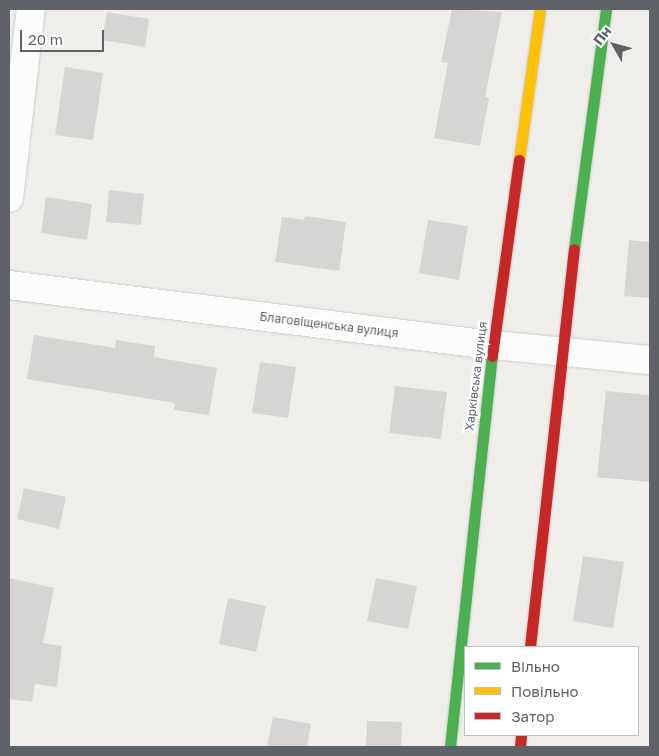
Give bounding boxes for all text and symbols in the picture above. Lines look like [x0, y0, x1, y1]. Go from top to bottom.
scale bar [22, 20, 106, 52]
north arrow [589, 20, 639, 70]
text: Пн [589, 23, 614, 48]
text: 20 m [28, 30, 63, 48]
street label: Благовіщенська вулиця [259, 309, 399, 341]
street label: Харківська вулиця [462, 321, 490, 431]
legend [464, 646, 639, 736]
text: Вільно [511, 657, 560, 675]
text: Повільно [511, 682, 579, 700]
text: Затор [511, 707, 554, 725]

